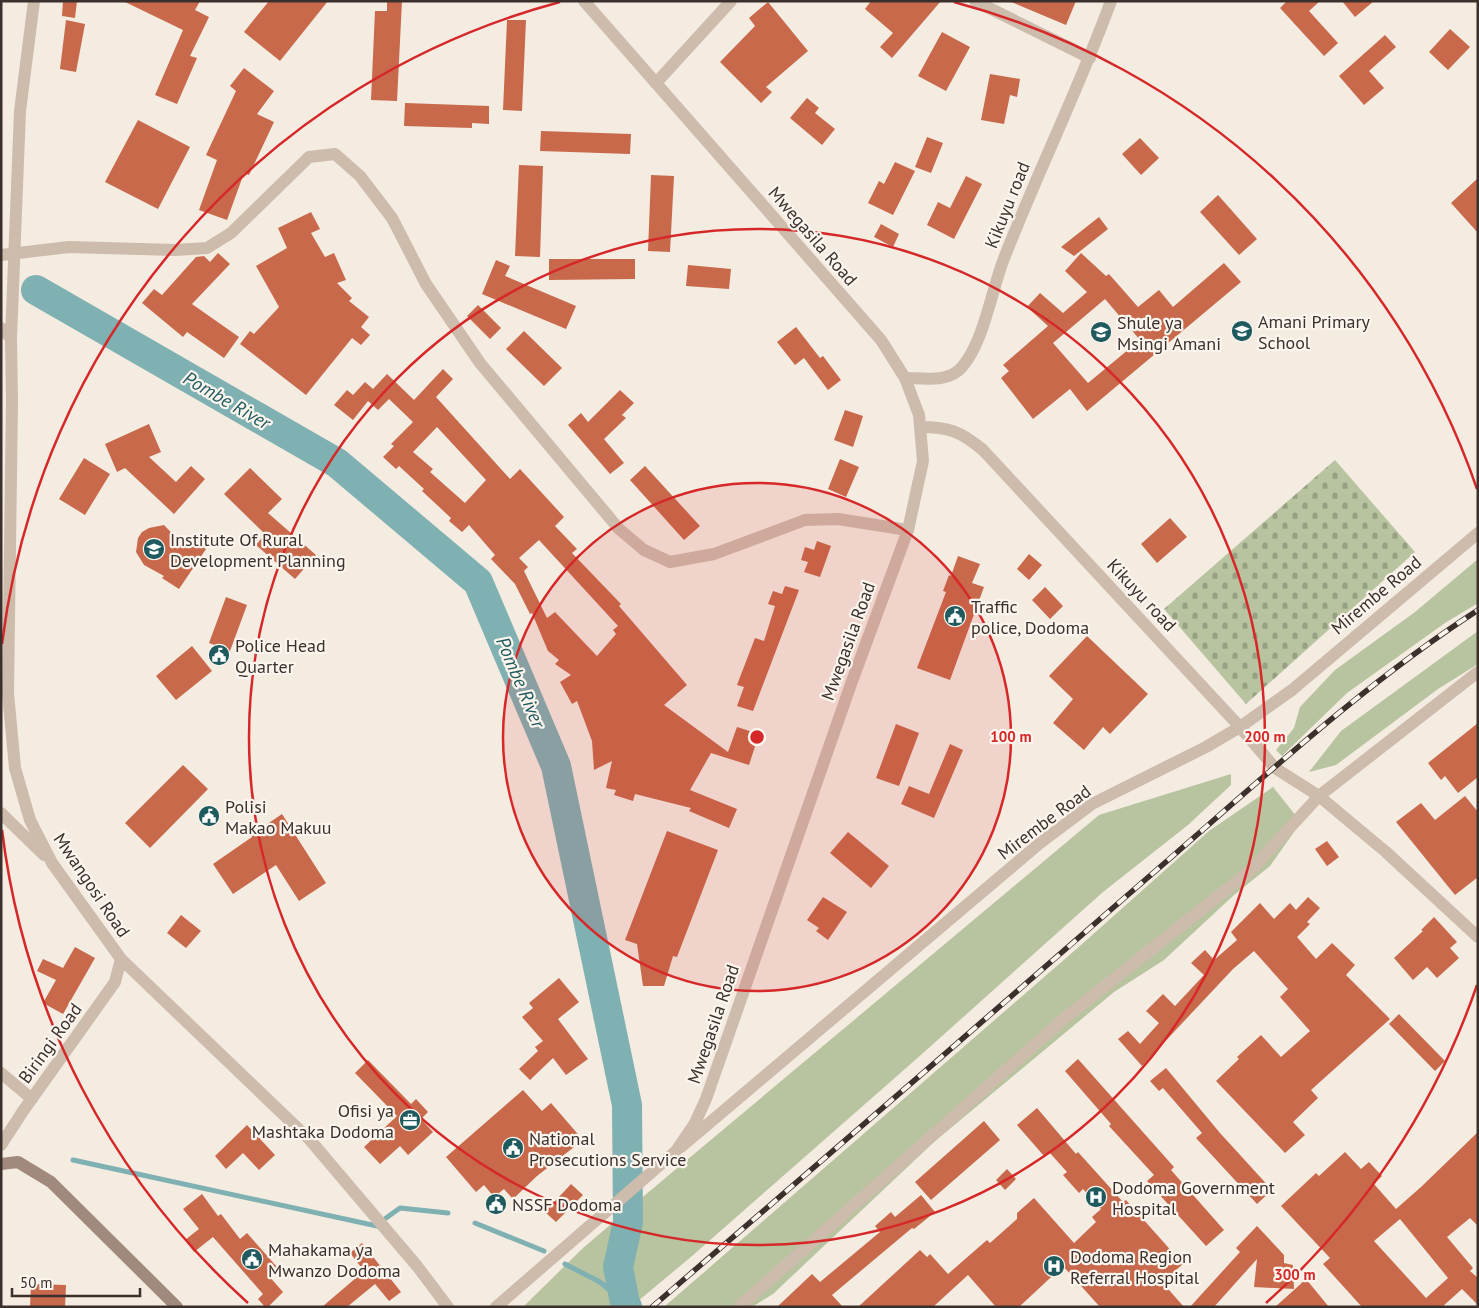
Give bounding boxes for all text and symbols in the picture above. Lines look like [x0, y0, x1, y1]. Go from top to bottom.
street label: Kikuyu road [979, 158, 1035, 252]
street label: Mwegasila Road [764, 182, 862, 290]
place label: Amani Primary School [1258, 310, 1371, 354]
place label: Shule ya Msingi Amani [1117, 311, 1221, 355]
school or university icon: Amani Primary School [1230, 319, 1254, 343]
school or university icon: Shule ya Msingi Amani [1089, 320, 1113, 344]
water label: Pombe River [179, 366, 276, 435]
place label: Institute Of Rural Development Planning [170, 528, 346, 572]
school or university icon: Institute Of Rural Development Planning [142, 537, 166, 561]
street label: Mirembe Road [1326, 551, 1426, 639]
street label: Kikuyu road [1102, 554, 1182, 636]
street label: Mwegasila Road [816, 579, 880, 703]
place label: Traffic police, Dodoma [971, 595, 1089, 639]
public building icon: Traffic police, Dodoma [943, 604, 967, 628]
water label: Pombe River [491, 633, 552, 733]
place label: Police Head Quarter [235, 634, 326, 678]
public building icon: Police Head Quarter [207, 643, 231, 667]
text: 100 m [990, 727, 1032, 746]
text: 200 m [1244, 727, 1286, 746]
centre of rings [748, 728, 766, 746]
street label: Mirembe Road [993, 779, 1095, 865]
place label: Polisi Makao Makuu [225, 795, 331, 839]
public building icon: Polisi Makao Makuu [197, 804, 221, 828]
street label: Mwangosi Road [49, 828, 135, 942]
street label: Mwegasila Road [682, 961, 744, 1087]
street label: Biringi Road [13, 998, 87, 1088]
place label: Ofisi ya Mashtaka Dodoma [252, 1099, 394, 1143]
office icon: Ofisi ya Mashtaka Dodoma [398, 1108, 422, 1132]
place label: National Prosecutions Service [529, 1127, 687, 1171]
public building icon: National Prosecutions Service [501, 1136, 525, 1160]
place label: Dodoma Government Hospital [1112, 1176, 1275, 1220]
hospital icon: Dodoma Government Hospital [1084, 1185, 1108, 1209]
public building icon: NSSF Dodoma [484, 1192, 508, 1216]
place label: NSSF Dodoma [512, 1193, 622, 1216]
place label: Mahakama ya Mwanzo Dodoma [268, 1238, 401, 1282]
place label: Dodoma Region Referral Hospital [1070, 1245, 1200, 1289]
public building icon: Mahakama ya Mwanzo Dodoma [240, 1247, 264, 1271]
hospital icon: Dodoma Region Referral Hospital [1042, 1254, 1066, 1278]
text: 300 m [1274, 1265, 1316, 1284]
scale bar [12, 1266, 140, 1298]
text: 50 m [20, 1273, 53, 1292]

